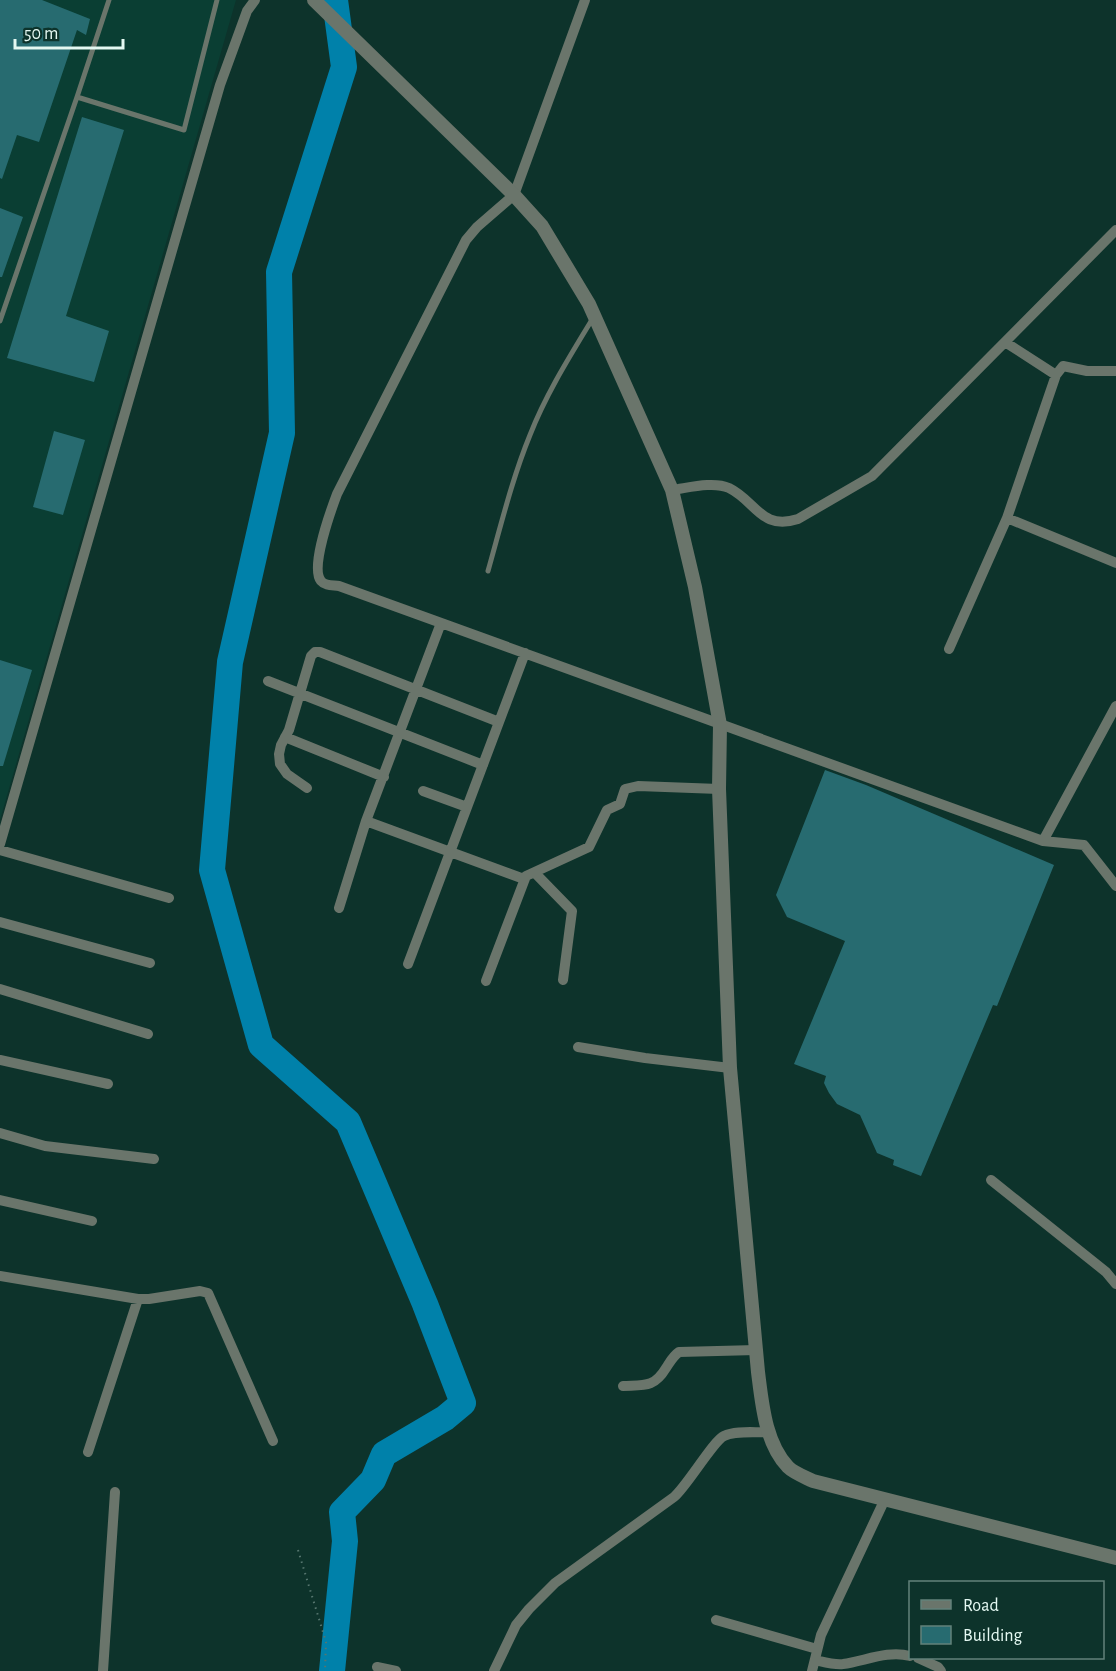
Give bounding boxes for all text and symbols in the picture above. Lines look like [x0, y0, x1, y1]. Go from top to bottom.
scale bar [15, 12, 123, 50]
text: 50 m [24, 25, 58, 43]
legend [909, 1581, 1104, 1659]
text: Road [963, 1597, 999, 1615]
text: Building [963, 1627, 1023, 1645]

